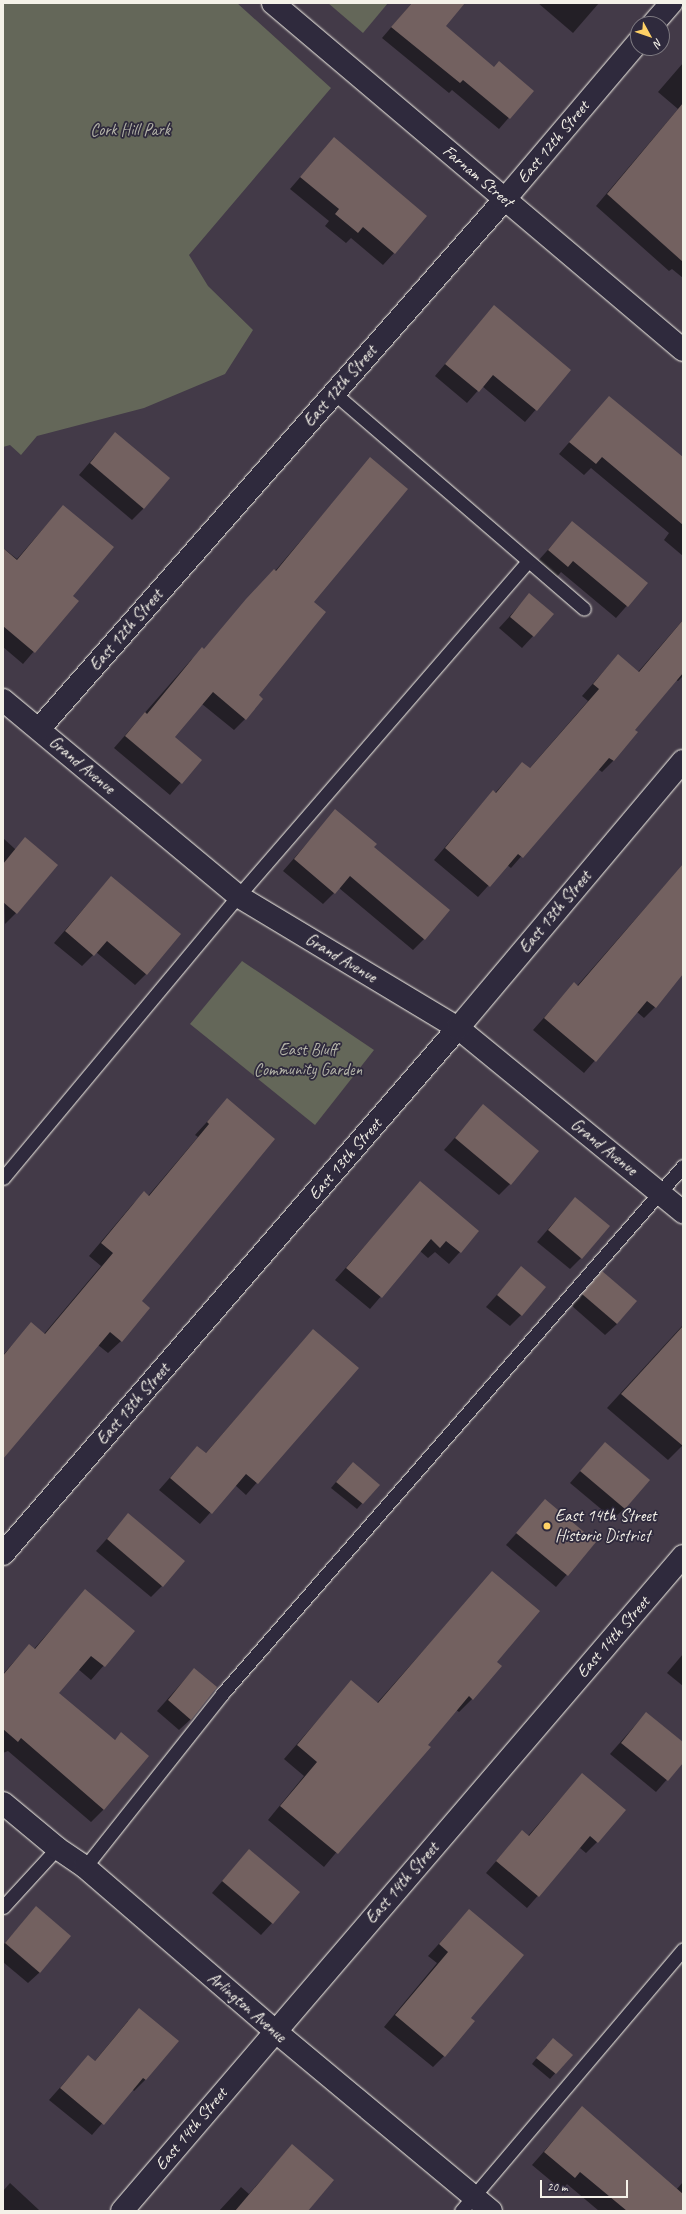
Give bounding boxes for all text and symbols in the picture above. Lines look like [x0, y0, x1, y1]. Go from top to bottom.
north arrow [630, 16, 670, 56]
text: N [651, 36, 666, 50]
street label: East 12th Street [512, 96, 594, 188]
park label: Cork Hill Park [90, 120, 170, 140]
street label: Farnam Street [439, 141, 517, 211]
street label: East 12th Street [299, 341, 381, 431]
street label: East 12th Street [85, 585, 167, 675]
street label: Grand Avenue [45, 732, 119, 798]
street label: East 13th Street [514, 866, 596, 958]
street label: Grand Avenue [302, 929, 380, 987]
park label: East Bluff Community Garden [254, 1040, 362, 1080]
street label: East 13th Street [304, 1114, 386, 1204]
street label: Grand Avenue [567, 1114, 641, 1180]
street label: East 13th Street [92, 1359, 174, 1449]
place label: East 14th Street Historic District [555, 1506, 657, 1546]
marker: East 14th Street Historic District [542, 1521, 552, 1531]
street label: East 14th Street [572, 1592, 654, 1682]
street label: East 14th Street [361, 1838, 443, 1928]
street label: Arlington Avenue [204, 1968, 290, 2046]
street label: East 14th Street [150, 2083, 232, 2175]
scale bar [542, 2172, 630, 2198]
text: 20 m [547, 2179, 567, 2195]

